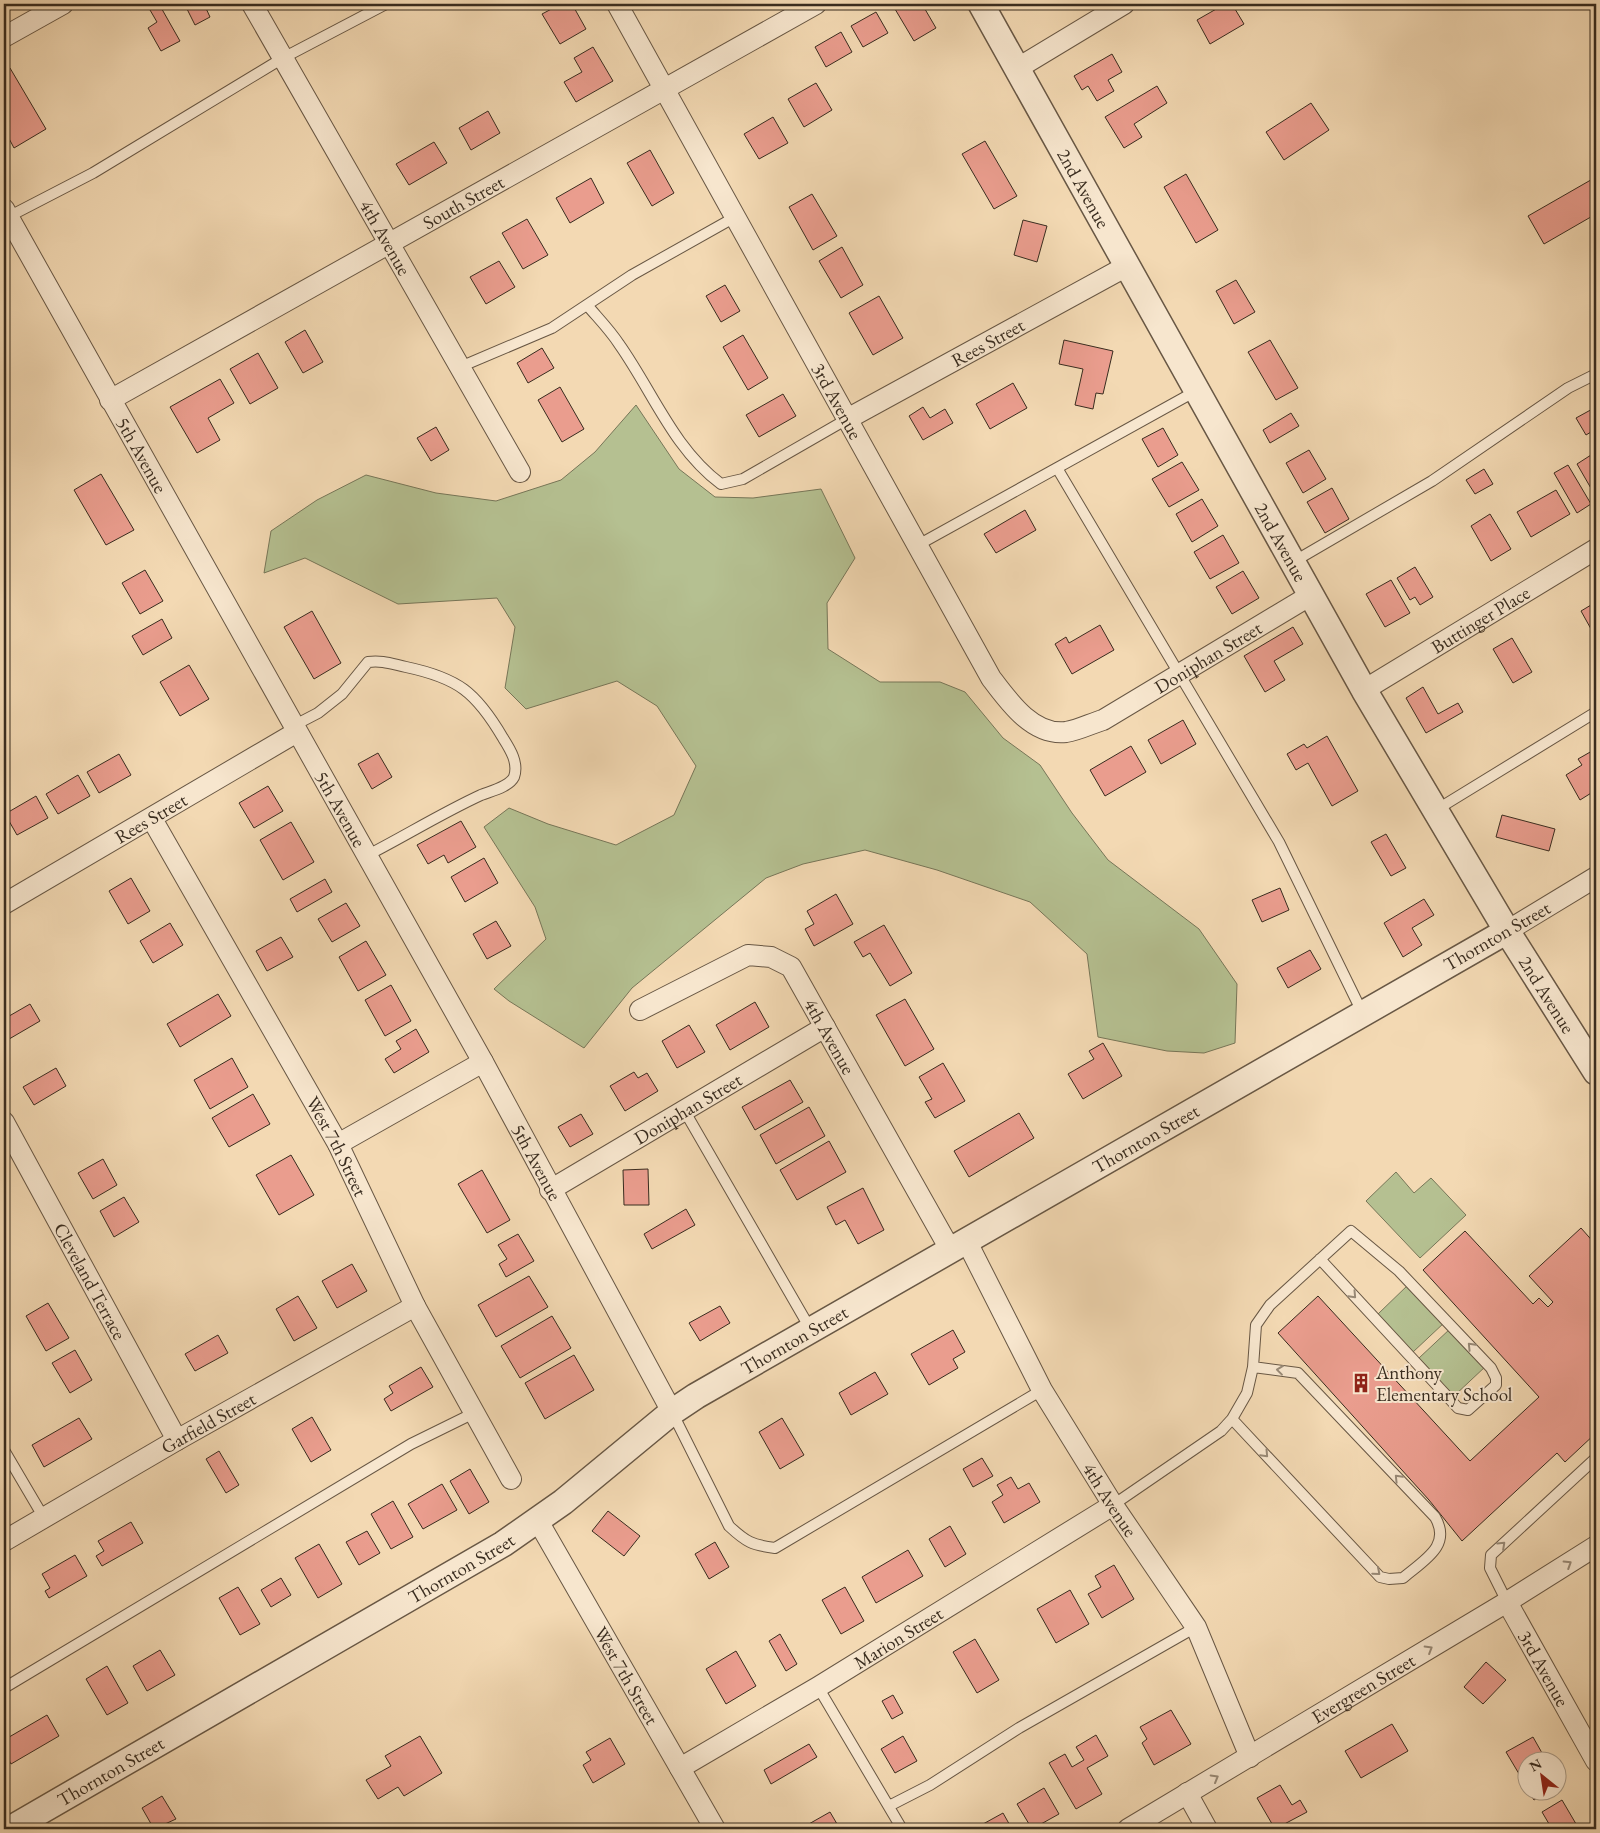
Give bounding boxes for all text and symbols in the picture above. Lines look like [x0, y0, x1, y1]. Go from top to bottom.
street label: 2nd Avenue [1052, 144, 1116, 232]
street label: South Street [418, 169, 508, 235]
street label: 4th Avenue [354, 195, 417, 280]
street label: Rees Street [947, 312, 1029, 372]
street label: 3rd Avenue [806, 358, 868, 444]
street label: 5th Avenue [111, 412, 173, 497]
street label: 2nd Avenue [1249, 498, 1313, 586]
street label: Buttinger Place [1426, 580, 1534, 659]
street label: Doniphan Street [1150, 615, 1266, 699]
street label: 5th Avenue [310, 766, 372, 851]
street label: Rees Street [110, 787, 191, 849]
street label: Thornton Street [1439, 895, 1555, 977]
street label: 2nd Avenue [1513, 951, 1581, 1038]
street label: 4th Avenue [799, 994, 861, 1079]
street label: Doniphan Street [629, 1067, 746, 1150]
street label: West 7th Street [301, 1092, 373, 1200]
street label: Thornton Street [1087, 1098, 1203, 1179]
street label: 5th Avenue [506, 1119, 568, 1205]
street label: Cleveland Terrace [49, 1218, 132, 1344]
one-way arrow [1347, 1289, 1356, 1298]
street label: Thornton Street [736, 1299, 852, 1380]
one-way arrow [1468, 1343, 1477, 1352]
place label: Anthony Elementary School [1375, 1360, 1513, 1407]
one-way arrow [1276, 1365, 1284, 1376]
building icon: Anthony Elementary School [1350, 1372, 1372, 1394]
street label: Garfield Street [156, 1386, 260, 1459]
one-way arrow [1259, 1449, 1268, 1458]
street label: 4th Avenue [1077, 1458, 1143, 1541]
one-way arrow [1395, 1474, 1404, 1483]
street label: Thornton Street [403, 1527, 519, 1609]
one-way arrow [1497, 1542, 1506, 1551]
one-way arrow [1562, 1561, 1571, 1571]
one-way arrow [1371, 1566, 1380, 1575]
street label: Marion Street [849, 1601, 947, 1675]
street label: West 7th Street [589, 1622, 665, 1729]
street label: 3rd Avenue [1513, 1626, 1575, 1711]
one-way arrow [1424, 1646, 1433, 1656]
street label: Evergreen Street [1307, 1647, 1420, 1729]
street label: Thornton Street [52, 1730, 168, 1812]
north arrow [1518, 1750, 1568, 1800]
text: N [1526, 1754, 1545, 1775]
one-way arrow [1209, 1774, 1218, 1784]

